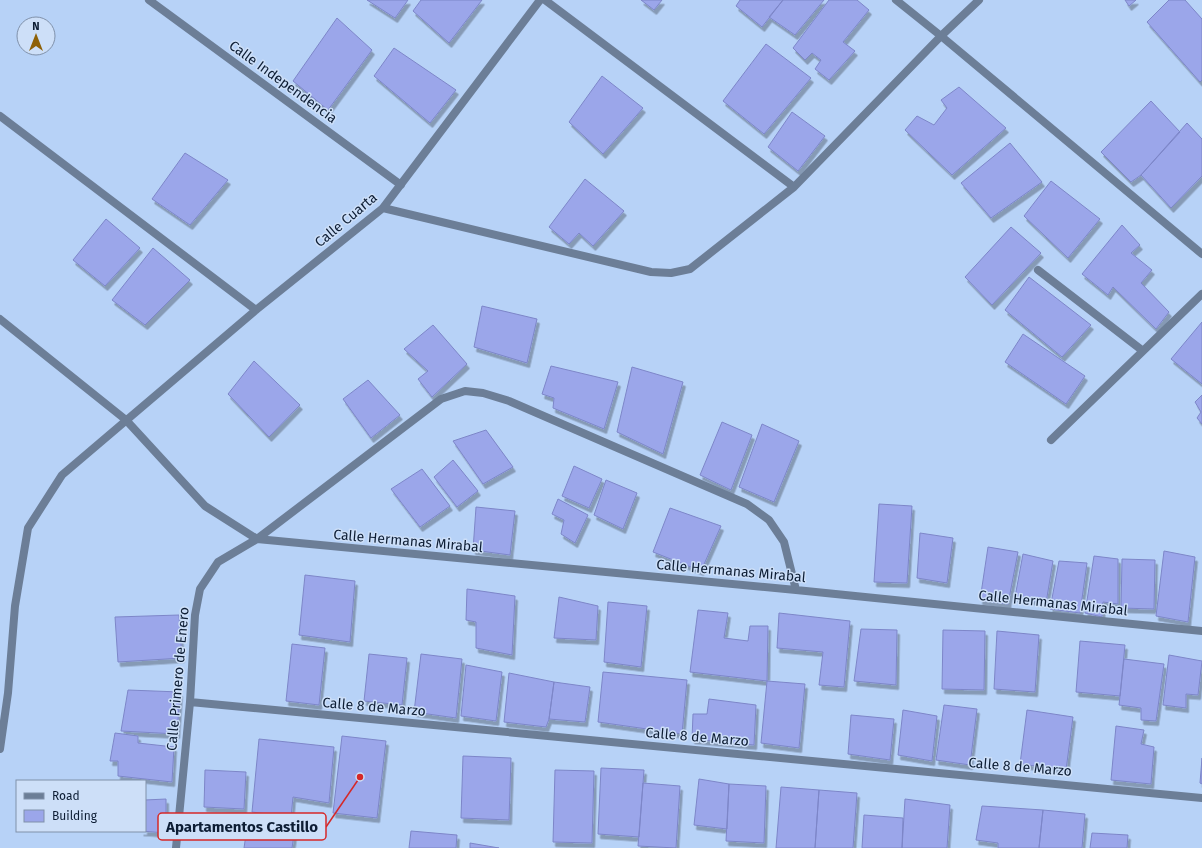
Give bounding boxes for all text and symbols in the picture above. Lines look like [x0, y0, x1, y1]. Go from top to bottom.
north arrow [16, 16, 56, 56]
text: N [32, 20, 40, 33]
street label: Calle Independencia [226, 37, 340, 127]
street label: Calle Cuarta [311, 189, 381, 251]
street label: Calle Hermanas Mirabal [333, 526, 483, 556]
street label: Calle Hermanas Mirabal [656, 556, 806, 586]
street label: Calle Hermanas Mirabal [978, 587, 1128, 619]
street label: Calle Primero de Enero [163, 606, 193, 752]
street label: Calle 8 de Marzo [322, 694, 426, 720]
street label: Calle 8 de Marzo [645, 724, 749, 750]
street label: Calle 8 de Marzo [968, 754, 1072, 780]
legend [16, 780, 146, 832]
text: Road [52, 789, 80, 803]
text: Building [52, 809, 98, 823]
callout: Apartamentos Castillo [158, 813, 326, 840]
text: Apartamentos Castillo [165, 818, 318, 836]

